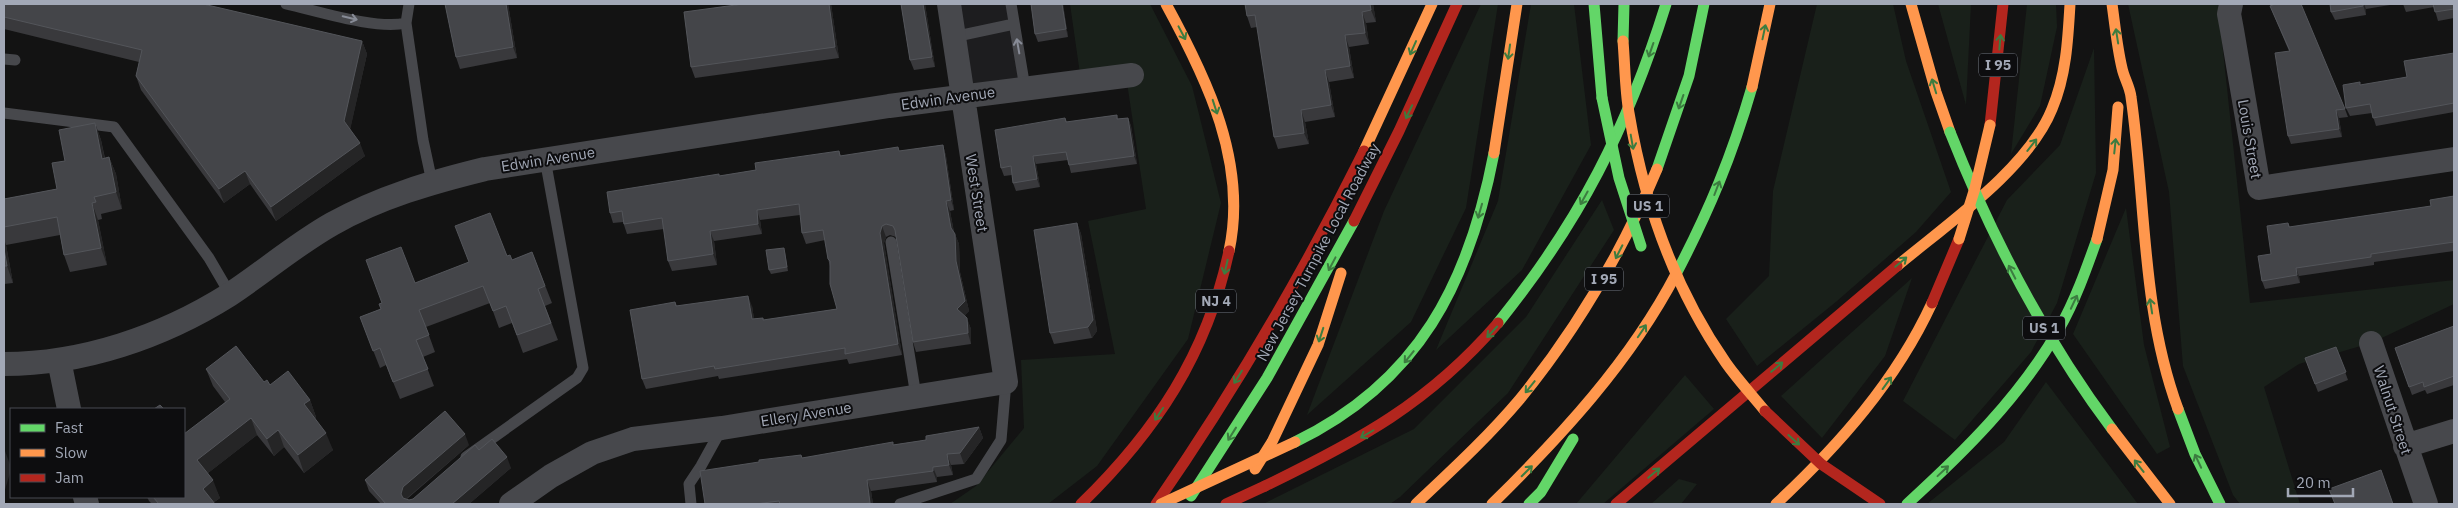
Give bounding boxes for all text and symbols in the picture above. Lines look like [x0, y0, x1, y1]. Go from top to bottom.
one-way arrow [342, 14, 358, 23]
one-way arrow [1177, 25, 1187, 40]
one-way arrow [1760, 25, 1769, 41]
one-way arrow [2111, 28, 2121, 44]
one-way arrow [1995, 34, 2005, 50]
one-way arrow [1012, 38, 1022, 54]
one-way arrow [1407, 40, 1417, 55]
one-way arrow [1646, 42, 1655, 57]
one-way arrow [1504, 44, 1514, 60]
road number: I 95 [1979, 54, 2017, 76]
one-way arrow [1929, 78, 1938, 94]
street label: Edwin Avenue [900, 82, 996, 114]
one-way arrow [1676, 94, 1685, 109]
street label: Louis Street [2234, 98, 2266, 180]
one-way arrow [1211, 99, 1221, 115]
one-way arrow [1403, 104, 1413, 119]
one-way arrow [1628, 134, 1638, 150]
one-way arrow [2111, 138, 2120, 154]
street label: New Jersey Turnpike Local Roadway [1252, 139, 1384, 364]
one-way arrow [2027, 139, 2038, 152]
street label: Edwin Avenue [500, 142, 596, 176]
street label: West Street [961, 153, 993, 233]
one-way arrow [1713, 181, 1722, 196]
one-way arrow [1579, 191, 1589, 205]
road number: US 1 [1627, 195, 1669, 218]
one-way arrow [1474, 203, 1484, 219]
one-way arrow [1614, 245, 1624, 260]
one-way arrow [1327, 256, 1337, 271]
one-way arrow [1895, 257, 1908, 268]
one-way arrow [1221, 259, 1230, 275]
one-way arrow [2007, 265, 2016, 280]
road number: I 95 [1585, 268, 1623, 290]
road number: NJ 4 [1196, 290, 1236, 312]
one-way arrow [2069, 295, 2079, 310]
one-way arrow [2146, 298, 2156, 314]
road number: US 1 [2023, 316, 2065, 339]
one-way arrow [1487, 325, 1498, 338]
one-way arrow [1637, 325, 1647, 339]
one-way arrow [1316, 326, 1325, 342]
one-way arrow [1403, 350, 1414, 363]
one-way arrow [1771, 362, 1784, 373]
street label: Walnut Street [2370, 363, 2416, 457]
one-way arrow [1233, 370, 1243, 384]
one-way arrow [1881, 377, 1892, 390]
one-way arrow [1524, 381, 1535, 394]
street label: Ellery Avenue [759, 397, 853, 431]
one-way arrow [1154, 407, 1164, 421]
legend [10, 408, 185, 498]
text: Fast [55, 418, 83, 437]
one-way arrow [1227, 426, 1237, 440]
one-way arrow [1360, 429, 1375, 439]
one-way arrow [1788, 434, 1801, 445]
text: Slow [55, 443, 88, 462]
one-way arrow [2192, 454, 2202, 469]
one-way arrow [2134, 460, 2145, 473]
one-way arrow [1521, 465, 1534, 477]
one-way arrow [1937, 465, 1950, 477]
scale bar [2288, 466, 2353, 498]
one-way arrow [1647, 467, 1660, 478]
text: Jam [55, 468, 84, 487]
text: 20 m [2296, 473, 2331, 492]

